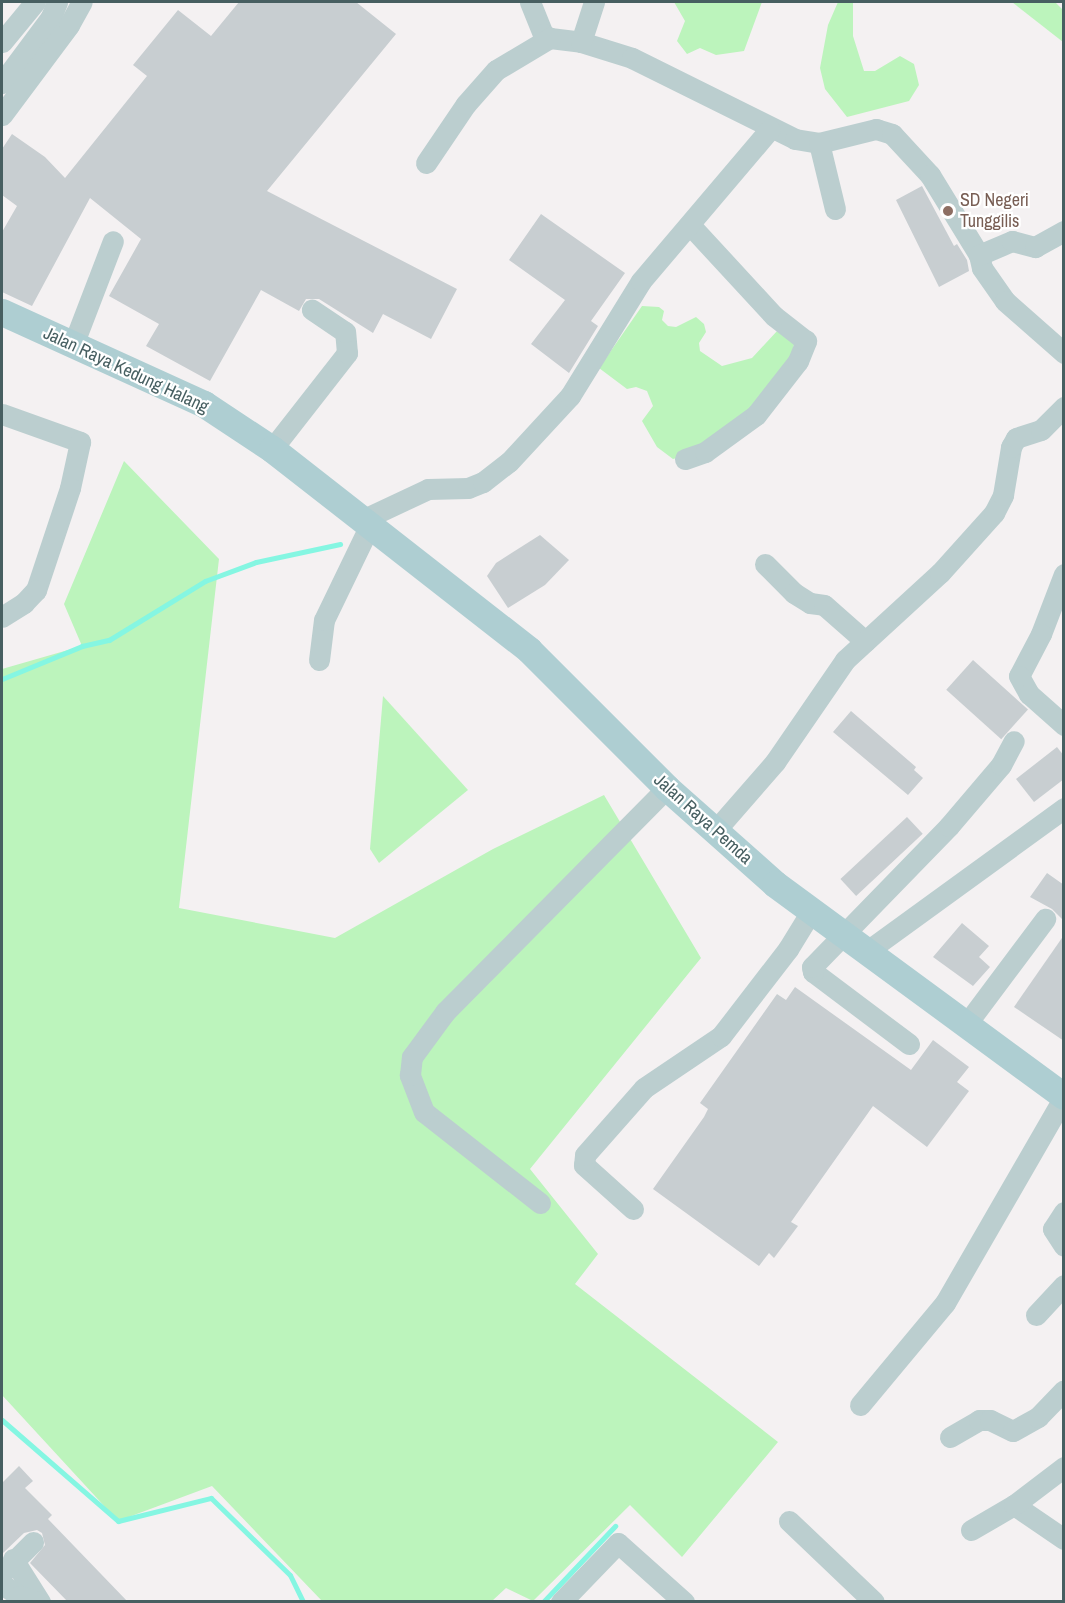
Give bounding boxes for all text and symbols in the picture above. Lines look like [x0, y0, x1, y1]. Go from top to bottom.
place label: SD Negeri Tunggilis [960, 190, 1029, 232]
marker: SD Negeri Tunggilis [941, 204, 955, 218]
street label: Jalan Raya Kedung Halang [40, 322, 212, 418]
street label: Jalan Raya Pemda [649, 769, 757, 869]

